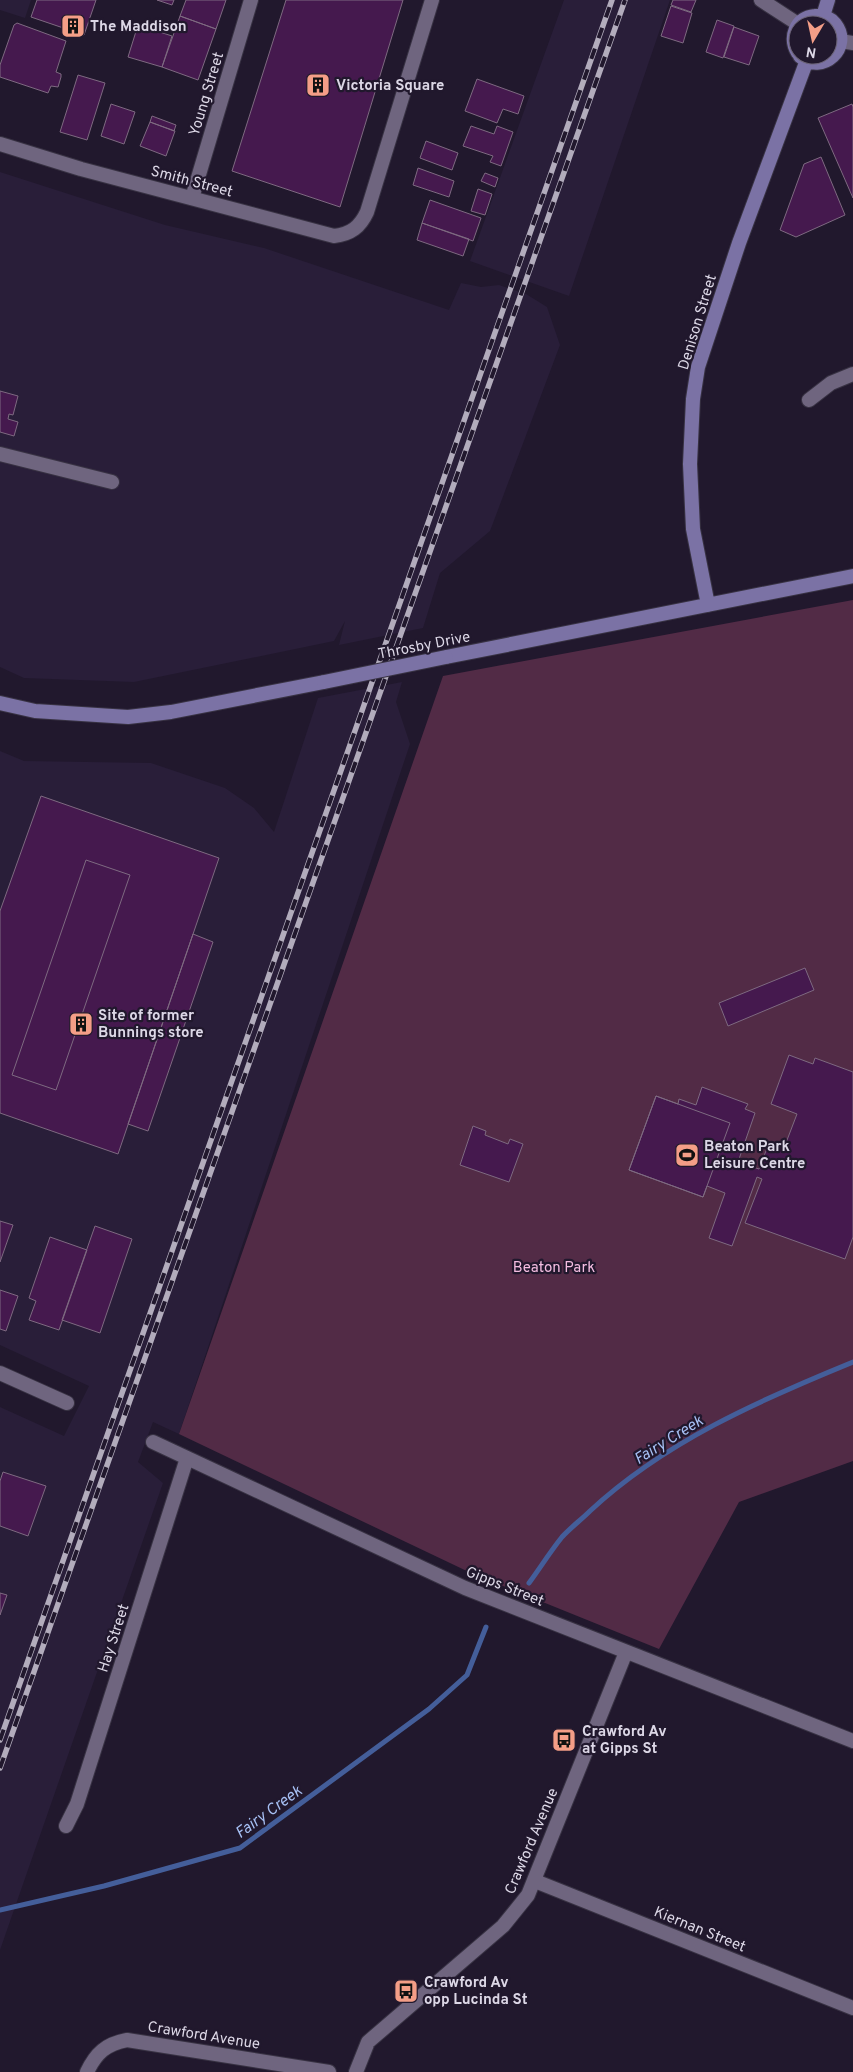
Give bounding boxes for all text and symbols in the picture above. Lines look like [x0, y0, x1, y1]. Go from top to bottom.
building icon: The Maddison [60, 13, 86, 39]
north arrow [788, 15, 838, 65]
place label: The Maddison [90, 18, 187, 37]
text: N [805, 42, 818, 61]
street label: Young Street [186, 50, 229, 139]
building icon: Victoria Square [305, 72, 331, 98]
place label: Victoria Square [336, 77, 444, 96]
street label: Smith Street [149, 162, 235, 203]
street label: Denison Street [675, 272, 722, 373]
street label: Throsby Drive [377, 628, 472, 665]
place label: Site of former Bunnings store [98, 1007, 204, 1043]
building icon: Site of former Bunnings store [68, 1011, 94, 1037]
place label: Beaton Park Leisure Centre [704, 1138, 805, 1174]
sports icon: Beaton Park Leisure Centre [674, 1142, 700, 1168]
park label: Beaton Park [513, 1259, 595, 1278]
water label: Fairy Creek [631, 1411, 708, 1470]
street label: Gipps Street [463, 1563, 546, 1612]
street label: Hay Street [94, 1602, 134, 1675]
place label: Crawford Av at Gipps St [582, 1723, 667, 1759]
bus stop icon: Crawford Av at Gipps St [551, 1727, 577, 1753]
water label: Fairy Creek [232, 1781, 307, 1844]
street label: Crawford Avenue [501, 1786, 563, 1898]
street label: Kiernan Street [651, 1903, 748, 1957]
place label: Crawford Av opp Lucinda St [424, 1974, 528, 2010]
bus stop icon: Crawford Av opp Lucinda St [393, 1978, 419, 2004]
street label: Crawford Avenue [146, 2018, 261, 2055]

